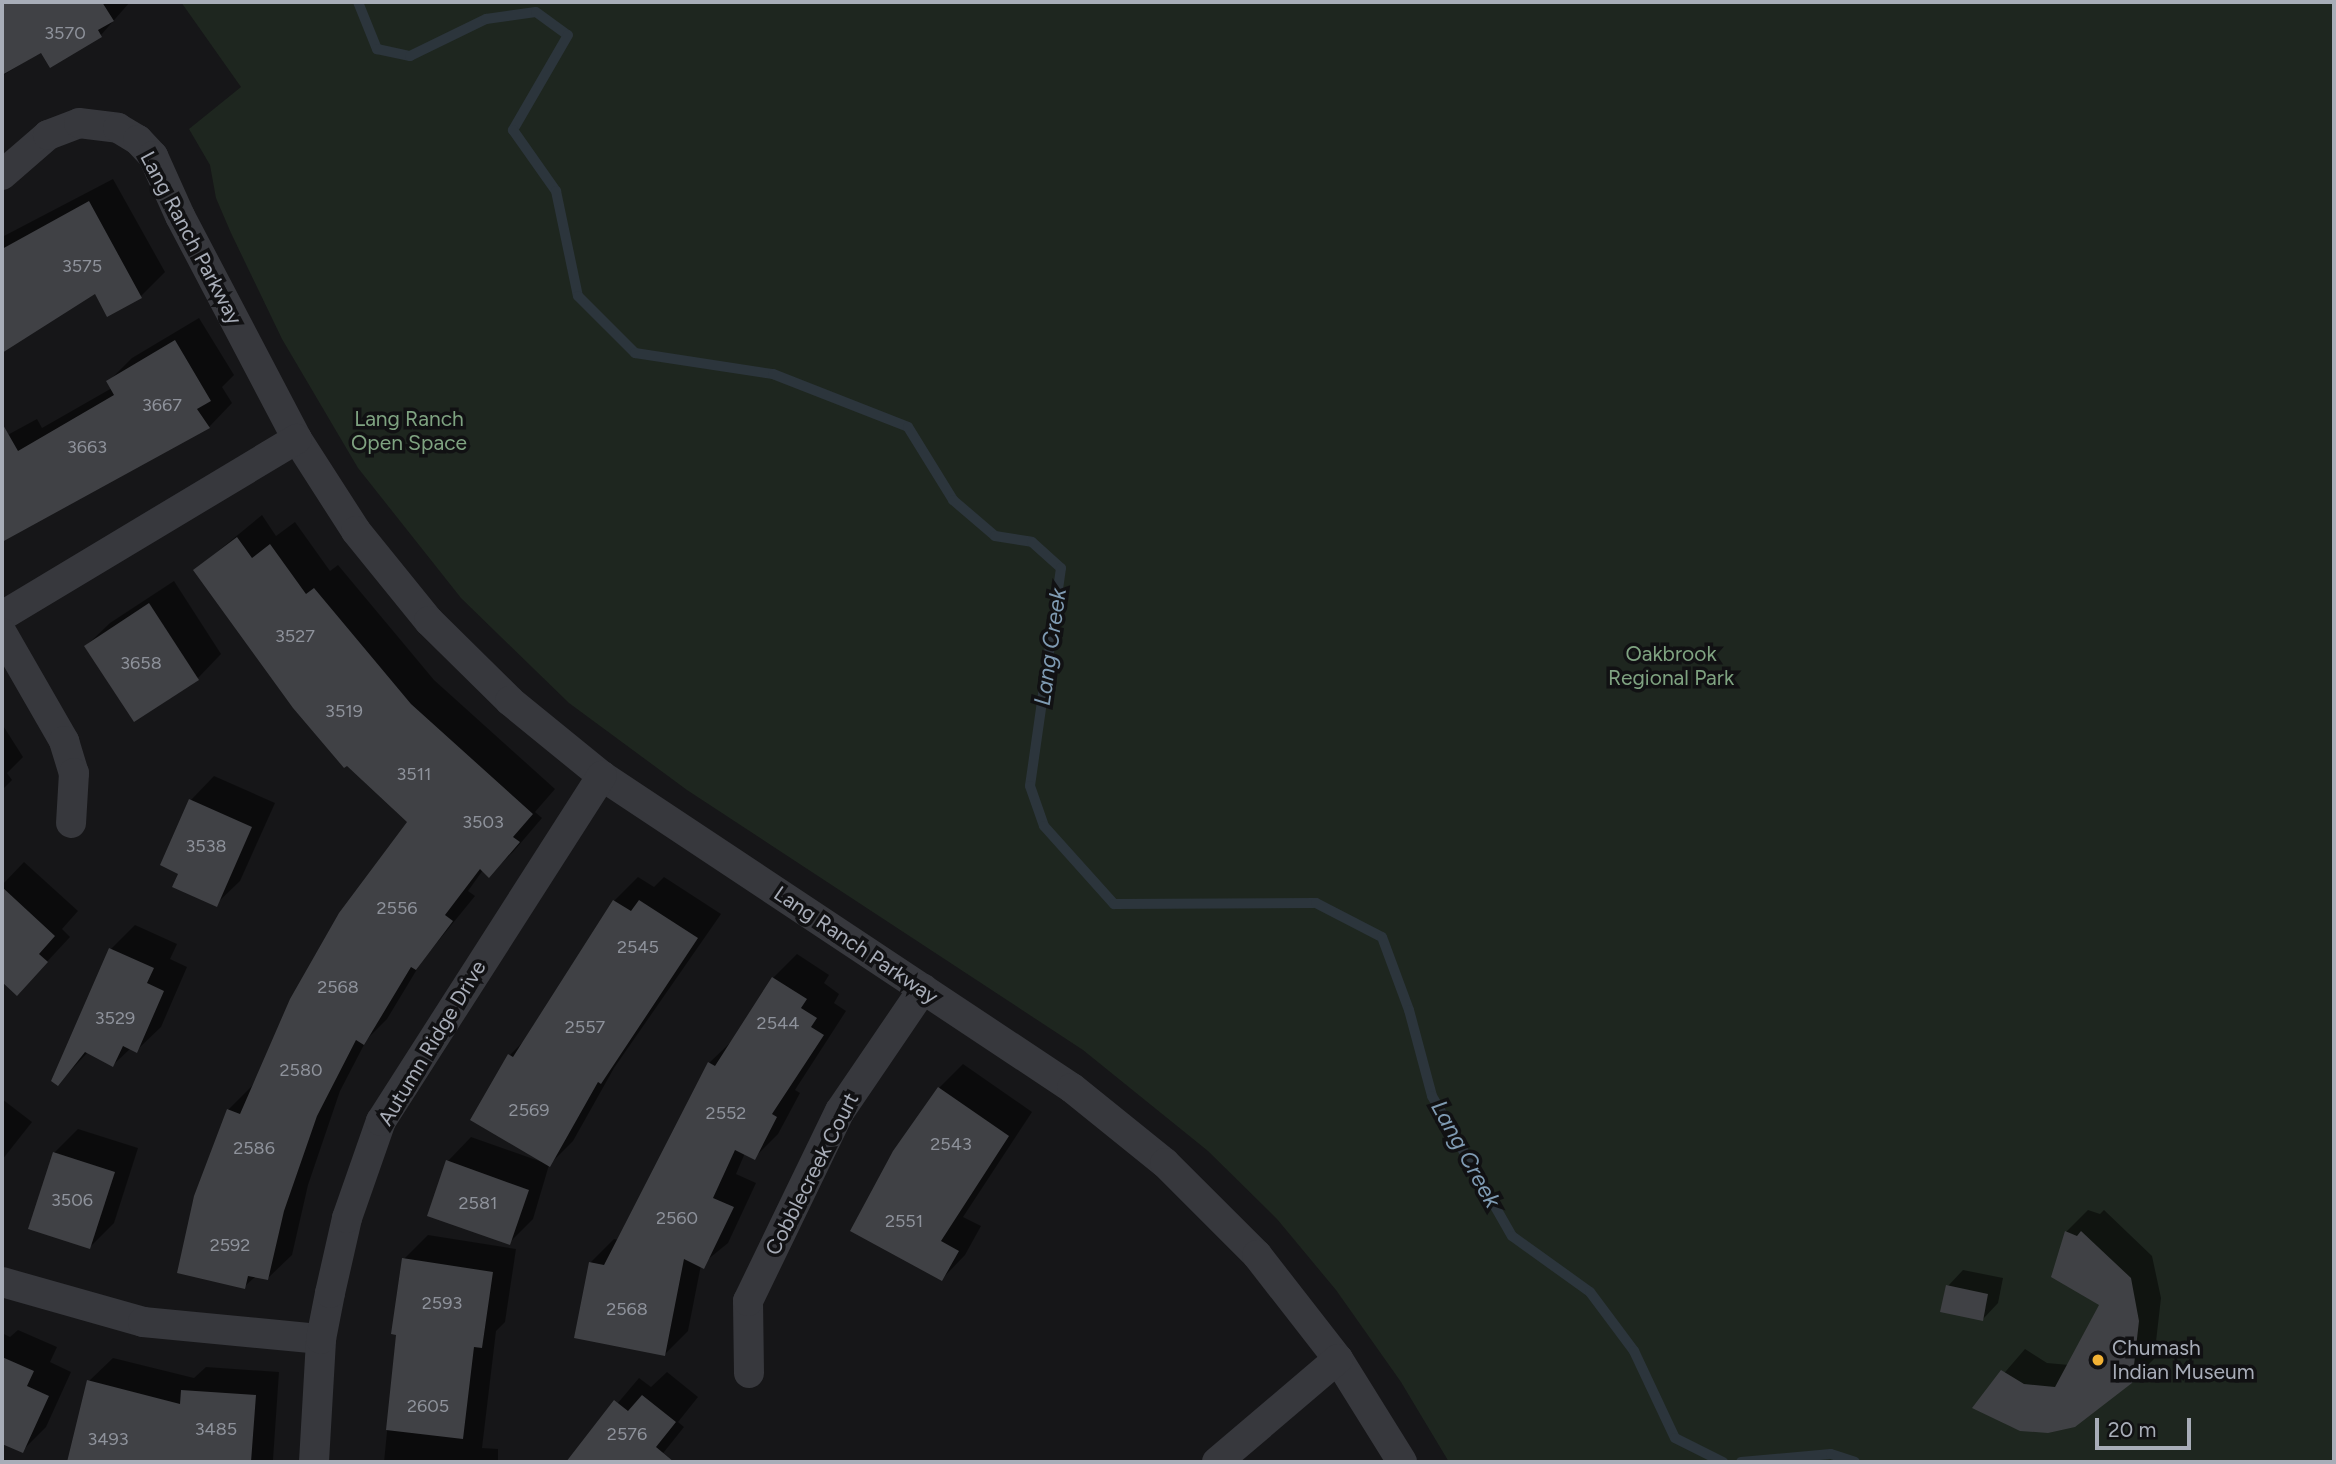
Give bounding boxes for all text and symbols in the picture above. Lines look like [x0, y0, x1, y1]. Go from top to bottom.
house number: 3570 [44, 22, 86, 44]
street label: Lang Ranch Parkway [135, 147, 247, 329]
house number: 3575 [62, 255, 102, 277]
house number: 3667 [142, 394, 182, 416]
park label: Lang Ranch Open Space [351, 406, 467, 456]
house number: 3663 [67, 436, 107, 458]
water label: Lang Creek [1028, 587, 1072, 707]
house number: 3527 [275, 625, 315, 647]
park label: Oakbrook Regional Park [1608, 641, 1734, 691]
house number: 3658 [120, 652, 162, 674]
house number: 3519 [325, 700, 363, 722]
house number: 3511 [396, 763, 432, 785]
house number: 3503 [462, 811, 504, 833]
house number: 3538 [186, 835, 226, 857]
street label: Lang Ranch Parkway [769, 881, 943, 1009]
house number: 2556 [377, 897, 417, 919]
house number: 2545 [617, 936, 659, 958]
street label: Autumn Ridge Drive [373, 956, 491, 1130]
house number: 2568 [317, 976, 359, 998]
house number: 3529 [95, 1007, 135, 1029]
house number: 2544 [757, 1012, 799, 1034]
house number: 2557 [565, 1016, 605, 1038]
house number: 2580 [279, 1059, 323, 1081]
street label: Cobblecreek Court [760, 1089, 864, 1259]
water label: Lang Creek [1425, 1096, 1507, 1212]
house number: 2569 [509, 1099, 549, 1121]
house number: 2552 [706, 1102, 746, 1124]
house number: 2543 [930, 1133, 972, 1155]
house number: 2586 [233, 1137, 275, 1159]
house number: 3506 [51, 1189, 93, 1211]
house number: 2581 [459, 1192, 497, 1214]
house number: 2560 [656, 1207, 698, 1229]
house number: 2551 [885, 1210, 923, 1232]
house number: 2592 [210, 1234, 250, 1256]
house number: 2593 [422, 1292, 462, 1314]
house number: 2568 [606, 1298, 648, 1320]
place label: Chumash Indian Museum [2112, 1335, 2255, 1385]
marker: Chumash Indian Museum [2090, 1352, 2106, 1368]
house number: 2605 [407, 1395, 449, 1417]
scale bar [2098, 1404, 2194, 1448]
text: 20 m [2108, 1417, 2156, 1442]
house number: 3485 [195, 1418, 237, 1440]
house number: 2576 [607, 1423, 647, 1445]
house number: 3493 [88, 1428, 128, 1450]

